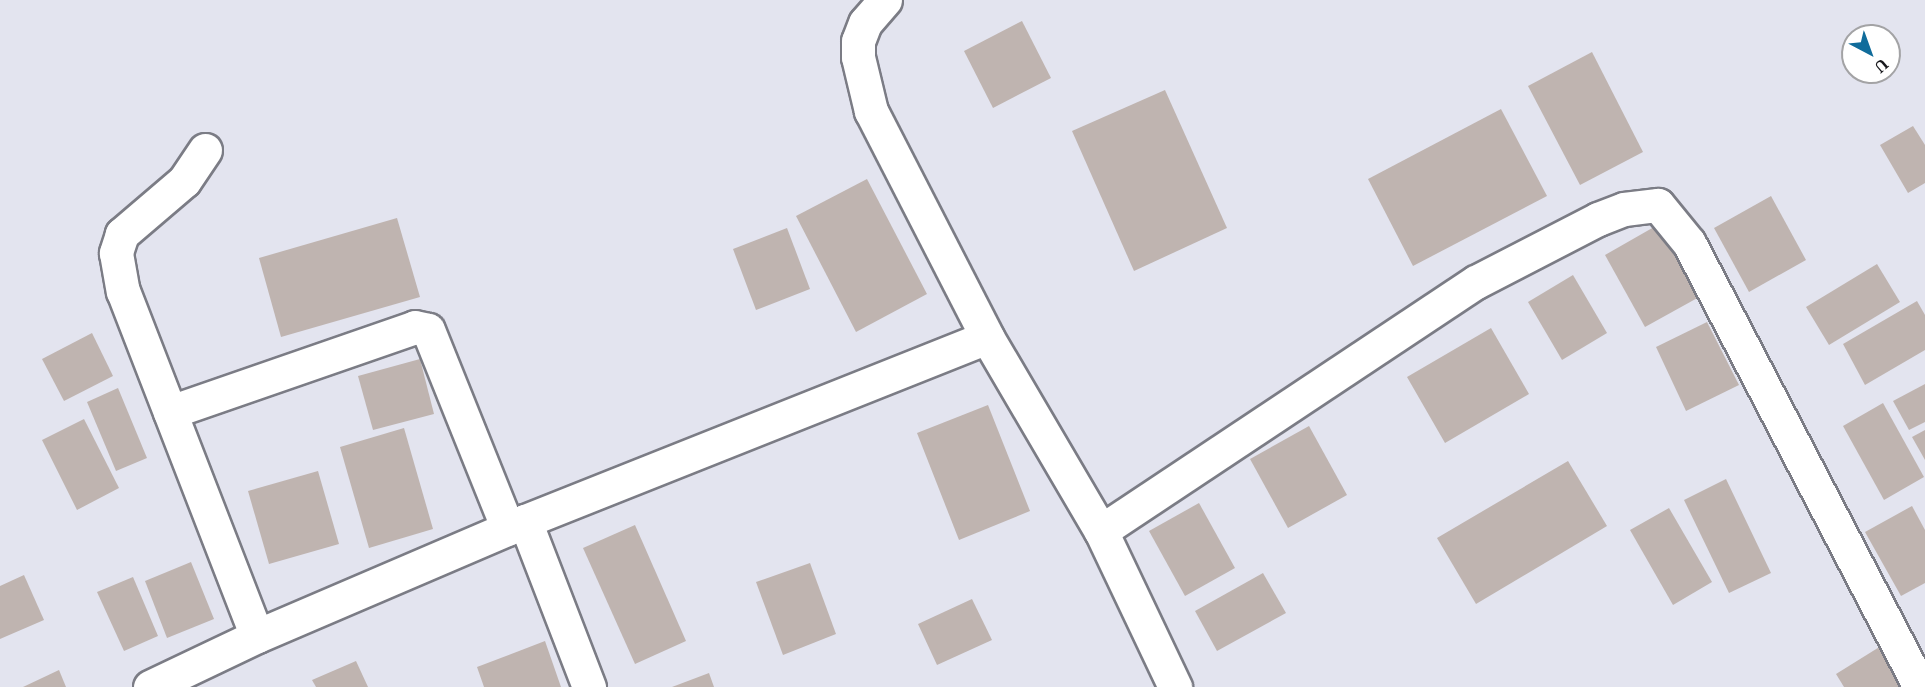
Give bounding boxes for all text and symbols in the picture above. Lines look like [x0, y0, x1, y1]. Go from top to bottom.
north arrow [1841, 24, 1901, 84]
text: U [1870, 54, 1893, 78]

